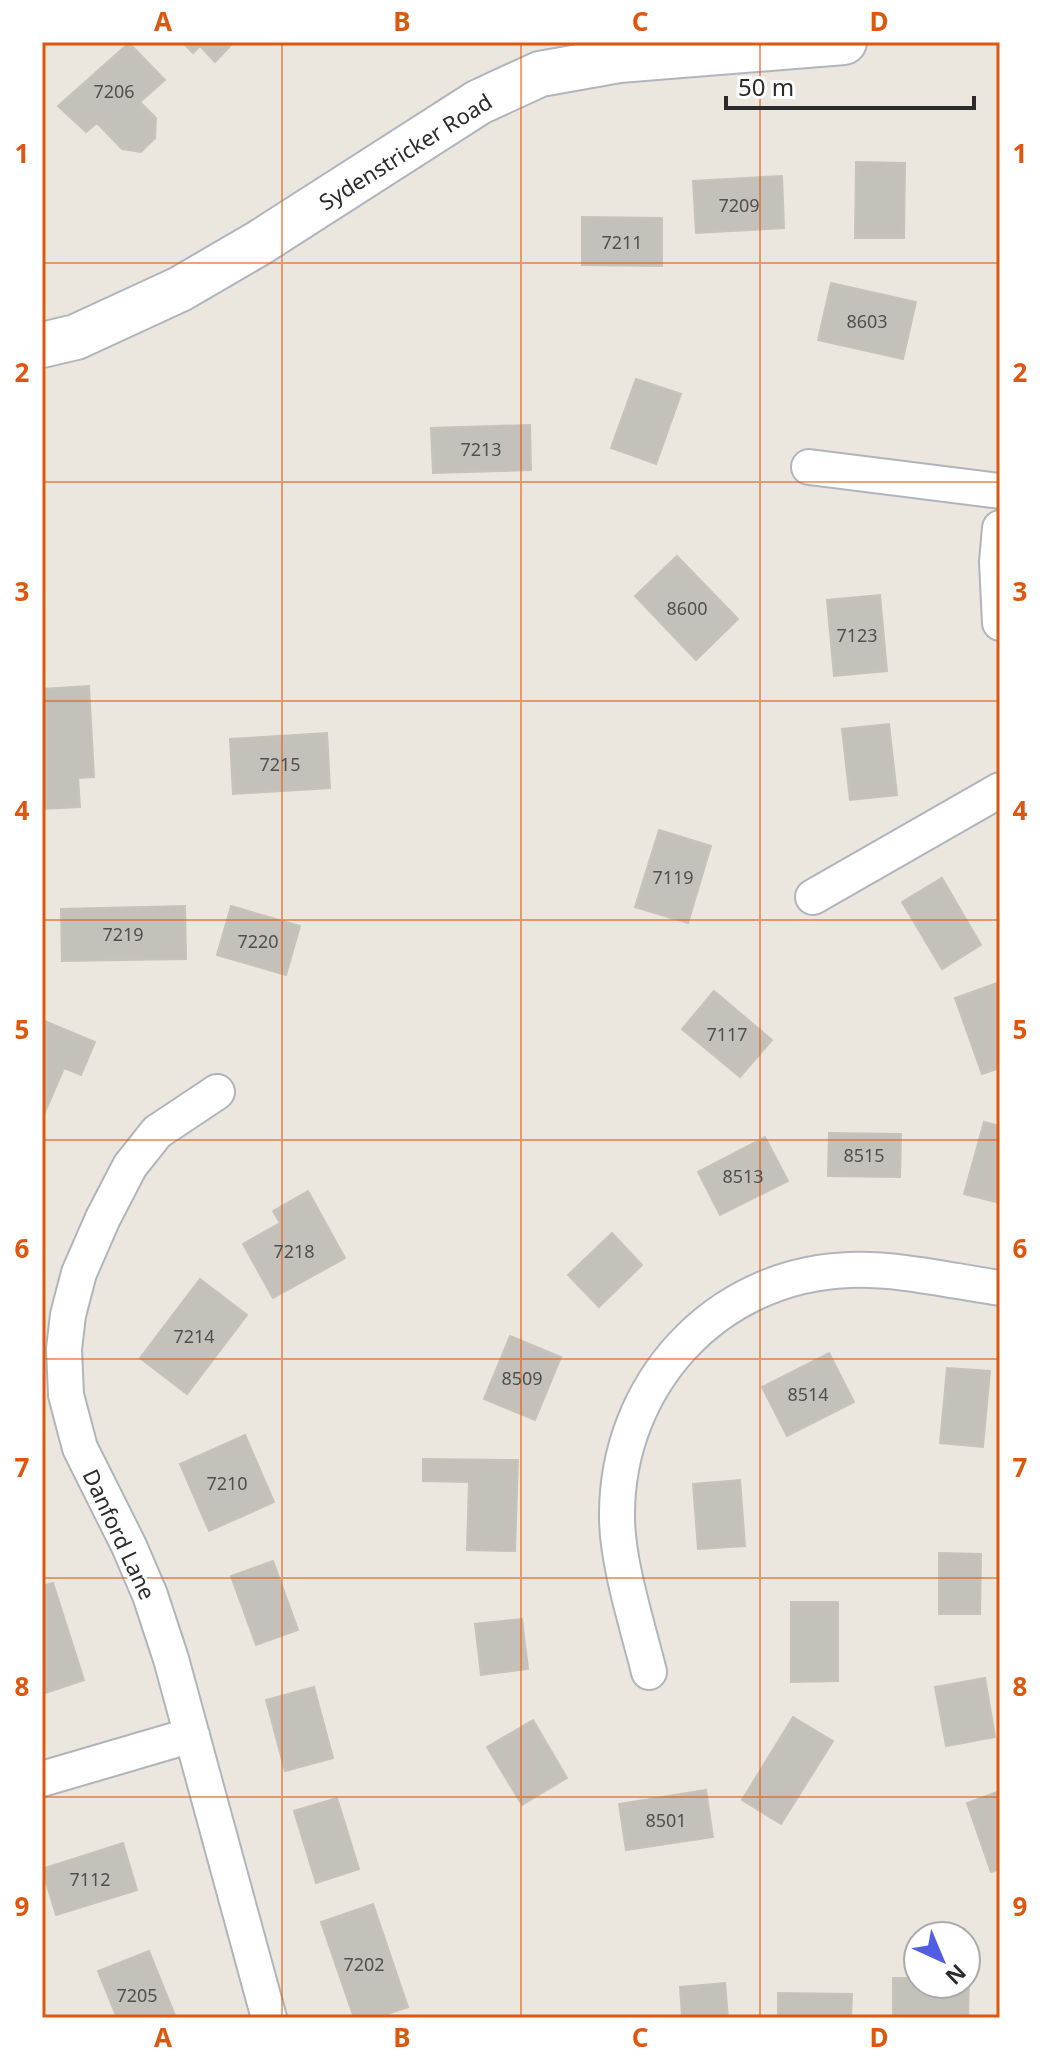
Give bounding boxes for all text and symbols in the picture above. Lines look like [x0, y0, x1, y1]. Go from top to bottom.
text: A [154, 3, 172, 39]
text: B [393, 3, 411, 39]
text: C [632, 3, 648, 39]
text: D [869, 3, 889, 39]
scale bar [726, 60, 974, 110]
text: 50 m [738, 70, 794, 103]
house number: 7206 [93, 79, 135, 103]
street label: Sydenstricker Road [313, 86, 497, 216]
text: 1 [15, 135, 29, 171]
text: 1 [1013, 135, 1027, 171]
house number: 7209 [718, 193, 760, 217]
house number: 7211 [601, 230, 643, 254]
house number: 8603 [846, 309, 888, 333]
text: 2 [15, 354, 30, 390]
text: 2 [1013, 354, 1028, 390]
house number: 7213 [460, 437, 502, 461]
text: 3 [15, 573, 29, 609]
text: 3 [1013, 573, 1027, 609]
house number: 8600 [666, 596, 708, 620]
house number: 7123 [836, 623, 878, 647]
house number: 7215 [259, 752, 301, 776]
text: 4 [15, 792, 30, 828]
text: 4 [1013, 792, 1028, 828]
house number: 7119 [652, 865, 694, 889]
house number: 7219 [102, 922, 144, 946]
house number: 7220 [237, 929, 279, 953]
text: 5 [15, 1011, 29, 1047]
text: 5 [1013, 1011, 1027, 1047]
house number: 7117 [706, 1022, 748, 1046]
house number: 8515 [843, 1143, 885, 1167]
house number: 8513 [722, 1164, 764, 1188]
text: 6 [15, 1230, 30, 1266]
text: 6 [1013, 1230, 1028, 1266]
house number: 7218 [273, 1239, 315, 1263]
house number: 7214 [173, 1324, 215, 1348]
house number: 8509 [501, 1366, 543, 1390]
house number: 8514 [787, 1382, 829, 1406]
text: 7 [15, 1449, 30, 1485]
text: 7 [1013, 1449, 1028, 1485]
street label: Danford Lane [77, 1464, 163, 1604]
house number: 7210 [206, 1471, 248, 1495]
text: 8 [15, 1668, 29, 1704]
text: 8 [1013, 1668, 1027, 1704]
house number: 8501 [645, 1808, 687, 1832]
house number: 7112 [69, 1867, 111, 1891]
text: 9 [15, 1888, 29, 1924]
text: 9 [1013, 1888, 1027, 1924]
north arrow [902, 1920, 982, 2000]
house number: 7202 [343, 1952, 385, 1976]
text: N [940, 1958, 973, 1992]
house number: 7205 [116, 1983, 158, 2007]
text: A [154, 2019, 172, 2055]
text: B [393, 2019, 411, 2055]
text: C [632, 2019, 648, 2055]
text: D [869, 2019, 889, 2055]

